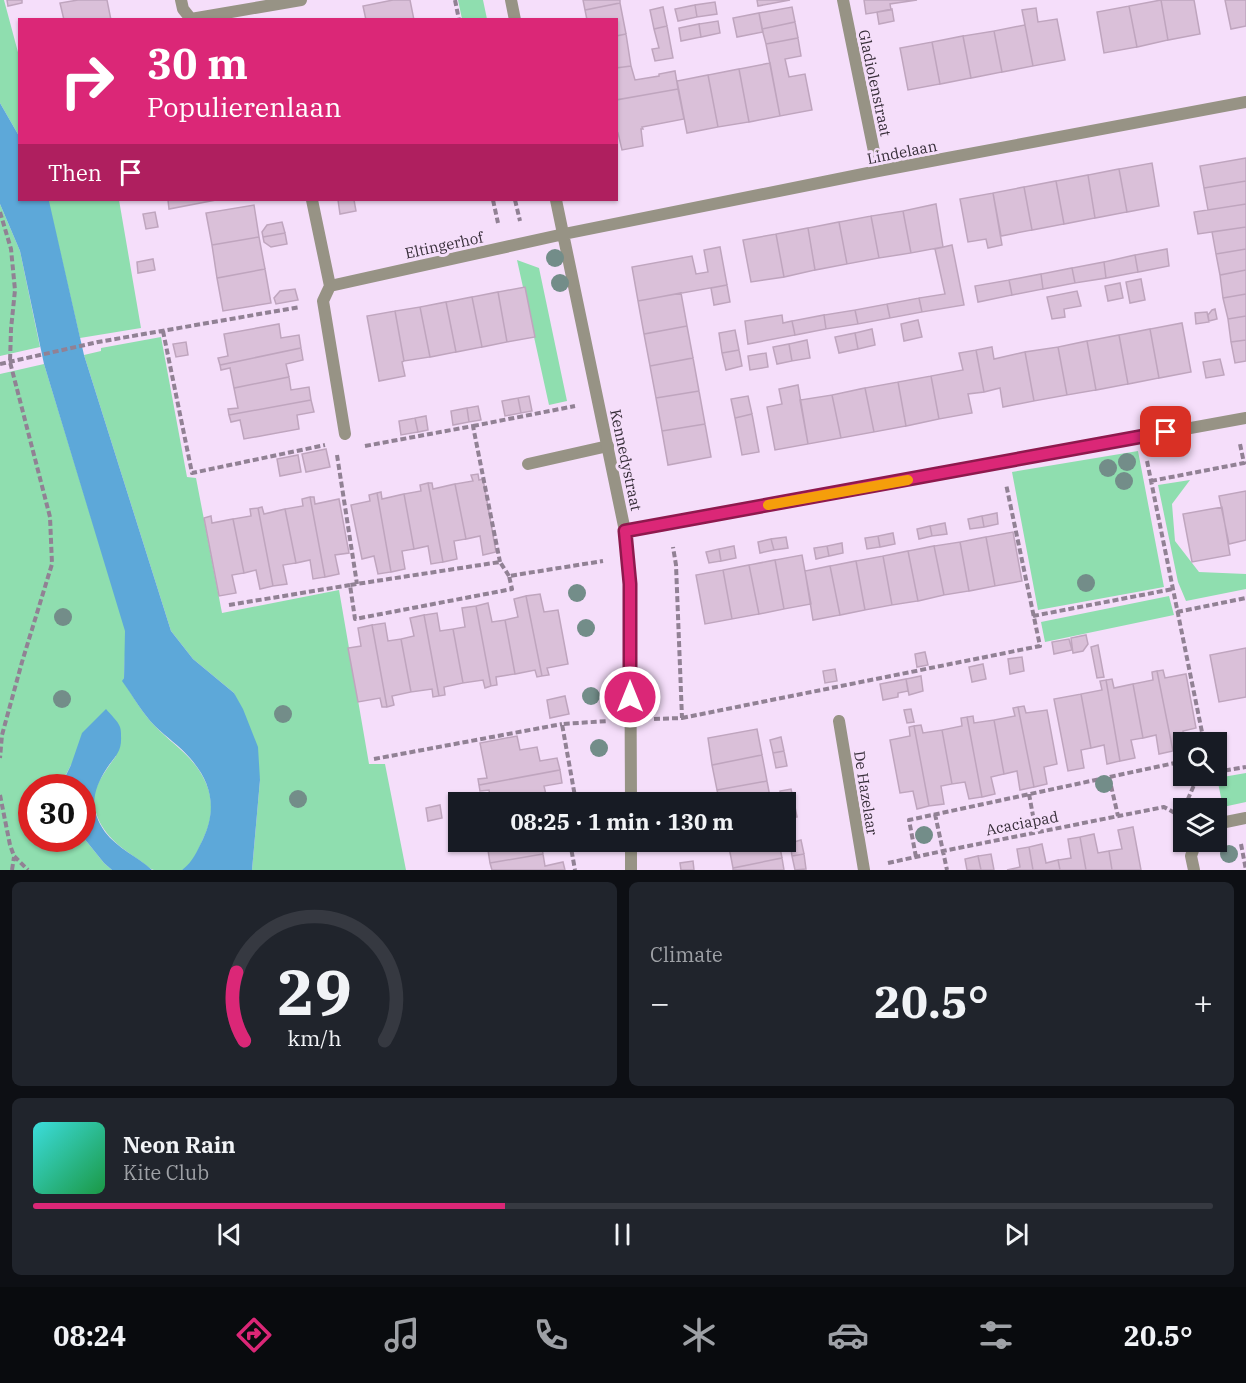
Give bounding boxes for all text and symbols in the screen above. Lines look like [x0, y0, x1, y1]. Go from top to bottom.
street label: Gladiolenstraat [854, 28, 896, 138]
text: 30 m [147, 36, 248, 91]
icon: right [48, 42, 126, 120]
text: Populierenlaan [147, 89, 341, 124]
street label: Lindelaan [865, 136, 939, 168]
icon: arrive [114, 156, 147, 189]
text: Then [48, 158, 102, 187]
street label: Eltingerhof [403, 227, 486, 263]
pin [1140, 406, 1191, 457]
street label: Kennedystraat [606, 407, 646, 513]
icon: arrive [1149, 415, 1182, 448]
position arrow [598, 665, 662, 729]
map controls [1173, 732, 1227, 852]
button: search [1173, 732, 1227, 786]
street label: De Hazelaar [850, 749, 882, 837]
speed limit sign: 30 [18, 774, 96, 852]
button: layers [1173, 798, 1227, 852]
text: 08:25 · 1 min · 130 m [510, 807, 734, 836]
street label: Acaciapad [984, 807, 1060, 839]
text: Climate [650, 941, 723, 968]
text: 29 [277, 951, 352, 1032]
text: 20.5° [874, 972, 989, 1030]
text: − [650, 981, 670, 1024]
text: + [1193, 981, 1213, 1024]
text: km/h [287, 1024, 342, 1052]
text: Neon Rain [123, 1130, 236, 1159]
text: Kite Club [123, 1159, 209, 1186]
icon: previous [213, 1218, 246, 1251]
icon: pause [606, 1218, 639, 1251]
icon: next [1000, 1218, 1033, 1251]
icon: directions [233, 1314, 275, 1356]
icon: music [381, 1314, 423, 1356]
icon: phone [530, 1314, 572, 1356]
icon: climate [678, 1314, 720, 1356]
icon: car [827, 1314, 869, 1356]
icon: filters [975, 1314, 1017, 1356]
text: 08:24 [53, 1318, 126, 1353]
text: 20.5° [1124, 1318, 1193, 1353]

